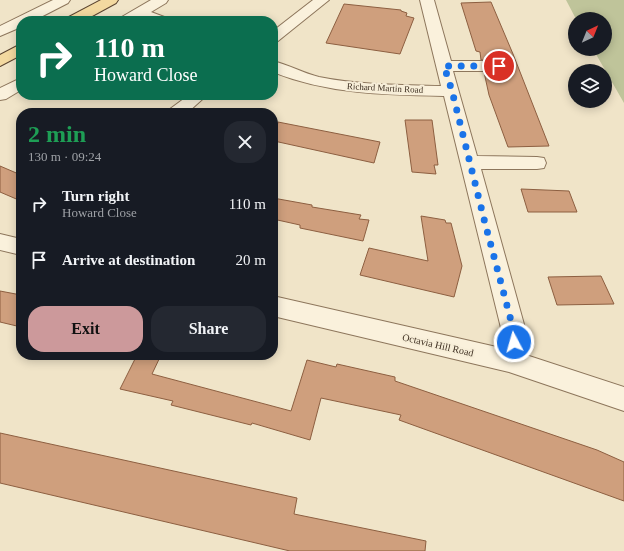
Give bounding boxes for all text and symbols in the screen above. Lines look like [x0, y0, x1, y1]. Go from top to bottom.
north arrow [568, 12, 612, 56]
map controls [568, 12, 612, 108]
icon: right [28, 32, 80, 84]
text: 110 m [94, 32, 165, 63]
pin [482, 49, 516, 83]
icon: arrive [488, 55, 510, 77]
button: layers [568, 64, 612, 108]
text: Howard Close [94, 65, 197, 85]
street label: Richard Martin Road [347, 81, 424, 95]
text: 2 min [28, 121, 86, 147]
button: close [224, 121, 266, 163]
text: 130 m · 09:24 [28, 149, 101, 164]
text: Turn right [62, 188, 129, 204]
icon: right [28, 193, 50, 215]
text: 110 m [229, 196, 266, 212]
text: Howard Close [62, 205, 137, 220]
icon: arrive [28, 249, 50, 271]
text: Arrive at destination [62, 252, 195, 268]
text: 20 m [236, 252, 266, 268]
button: Exit [28, 306, 143, 352]
button: Share [151, 306, 266, 352]
position arrow [493, 321, 535, 363]
street label: Octavia Hill Road [401, 331, 475, 359]

